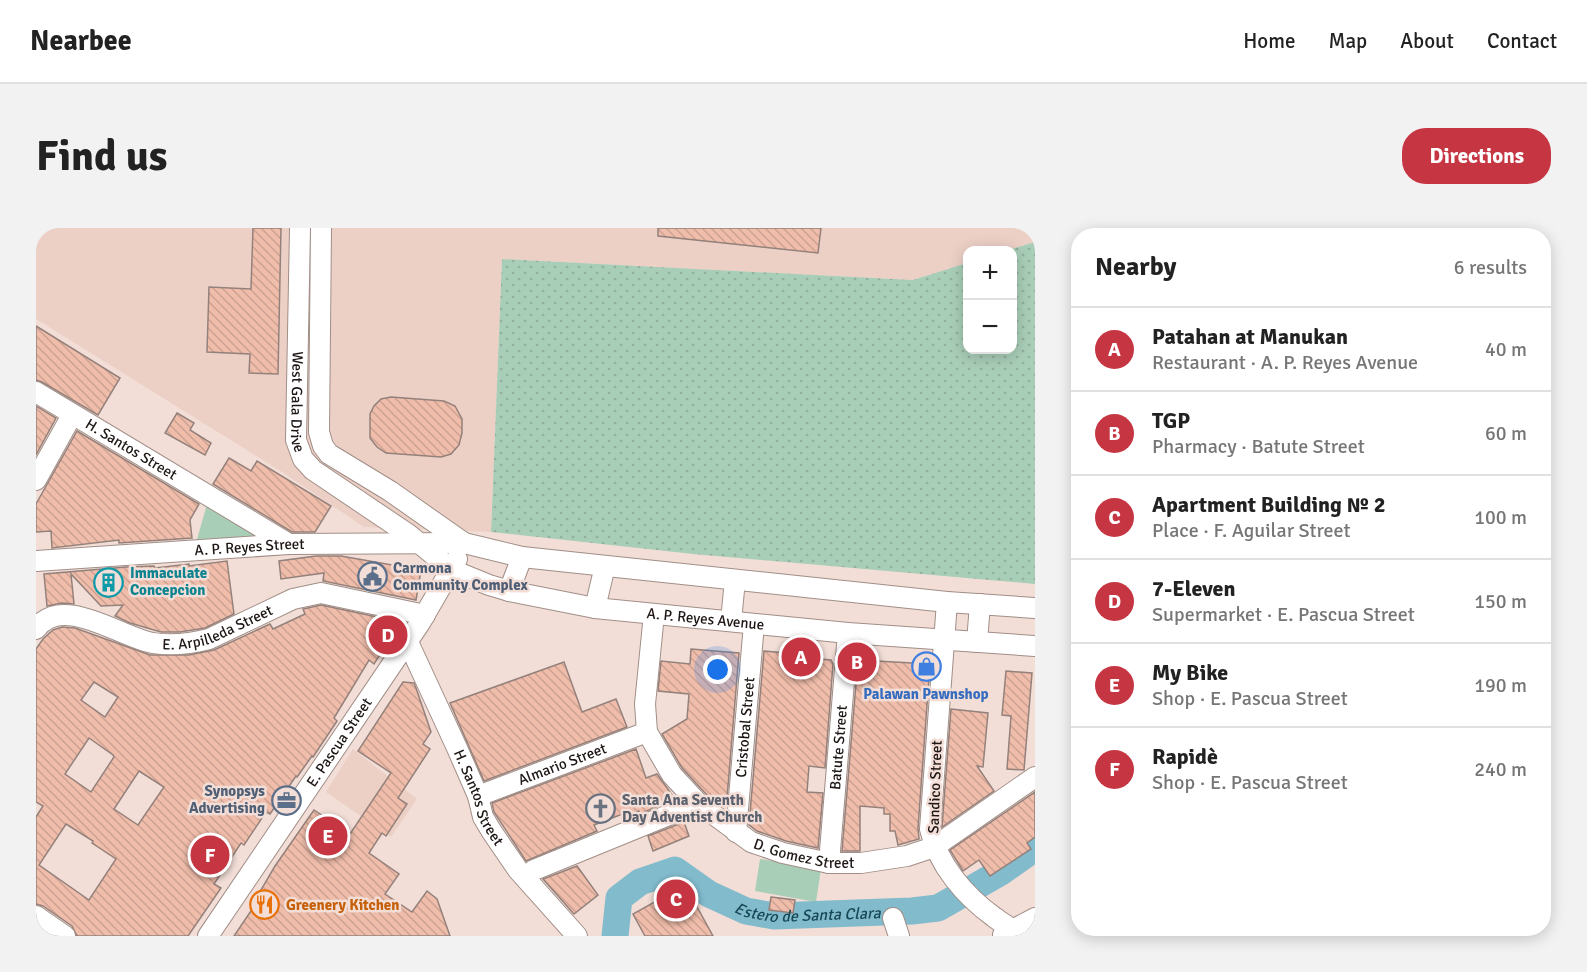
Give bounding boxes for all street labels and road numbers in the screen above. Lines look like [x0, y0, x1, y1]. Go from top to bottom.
street label: West Gala Drive [287, 351, 309, 455]
street label: H. Santos Street [82, 415, 180, 484]
street label: A. P. Reyes Street [194, 535, 305, 559]
street label: E. Arpilleda Street [162, 601, 275, 653]
street label: A. P. Reyes Avenue [646, 604, 765, 634]
street label: Cristobal Street [732, 676, 758, 778]
street label: E. Pascua Street [303, 694, 376, 790]
street label: Batute Street [826, 704, 851, 791]
street label: Almario Street [515, 739, 609, 789]
street label: Sandico Street [924, 740, 946, 834]
street label: H. Santos Street [450, 747, 508, 849]
street label: D. Gomez Street [751, 835, 854, 872]

